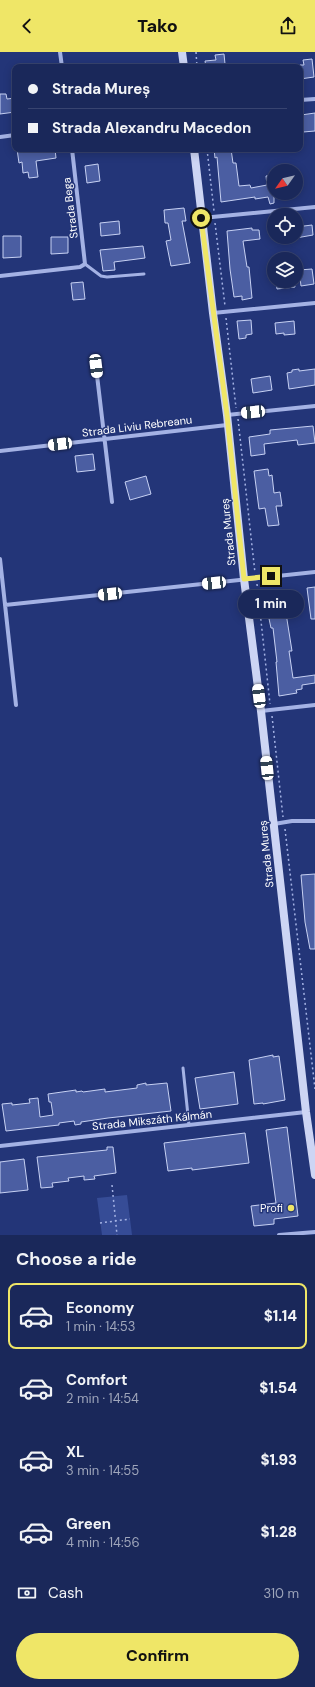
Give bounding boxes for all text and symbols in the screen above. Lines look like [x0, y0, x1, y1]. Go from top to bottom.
text: Tako [137, 14, 178, 38]
icon: back [16, 15, 38, 37]
icon: share [277, 15, 299, 37]
text: Strada Mureș [52, 79, 150, 99]
text: Strada Alexandru Macedon [52, 118, 251, 138]
north arrow [267, 164, 303, 200]
map controls [267, 164, 303, 288]
street label: Strada Bega [59, 177, 81, 239]
button: locate [267, 208, 303, 244]
route start [192, 209, 210, 227]
button: layers [267, 252, 303, 288]
car [89, 353, 103, 379]
car [240, 405, 266, 419]
street label: Strada Liviu Rebreanu [81, 412, 193, 440]
car [47, 437, 73, 451]
street label: Strada Mureș [217, 498, 239, 566]
route end [262, 567, 280, 585]
car [201, 576, 227, 590]
car [97, 587, 123, 601]
callout: 1 min [238, 590, 304, 618]
text: 1 min [255, 595, 287, 612]
car [252, 683, 266, 709]
car [260, 755, 274, 781]
street label: Strada Mureș [255, 820, 277, 888]
street label: Strada Mikszáth Kálmán [91, 1107, 213, 1133]
place label: Profi [260, 1201, 283, 1215]
marker: Profi [286, 1203, 296, 1213]
text: Choose a ride [16, 1247, 137, 1271]
icon: car [18, 1298, 54, 1334]
text: Economy [66, 1298, 134, 1318]
text: $1.14 [264, 1306, 297, 1326]
text: 1 min · 14:53 [66, 1318, 135, 1335]
icon: car [18, 1370, 54, 1406]
text: Comfort [66, 1370, 127, 1390]
text: $1.54 [259, 1378, 297, 1398]
text: 2 min · 14:54 [66, 1390, 139, 1407]
icon: car [18, 1442, 54, 1478]
text: XL [66, 1442, 84, 1462]
text: $1.93 [260, 1450, 297, 1470]
text: 3 min · 14:55 [66, 1462, 139, 1479]
icon: car [18, 1514, 54, 1550]
text: Green [66, 1514, 111, 1534]
text: $1.28 [260, 1522, 297, 1542]
text: 4 min · 14:56 [66, 1534, 140, 1551]
icon: cash [16, 1582, 38, 1604]
text: Cash [48, 1583, 83, 1603]
text: 310 m [264, 1585, 299, 1602]
button: Confirm [16, 1633, 299, 1679]

